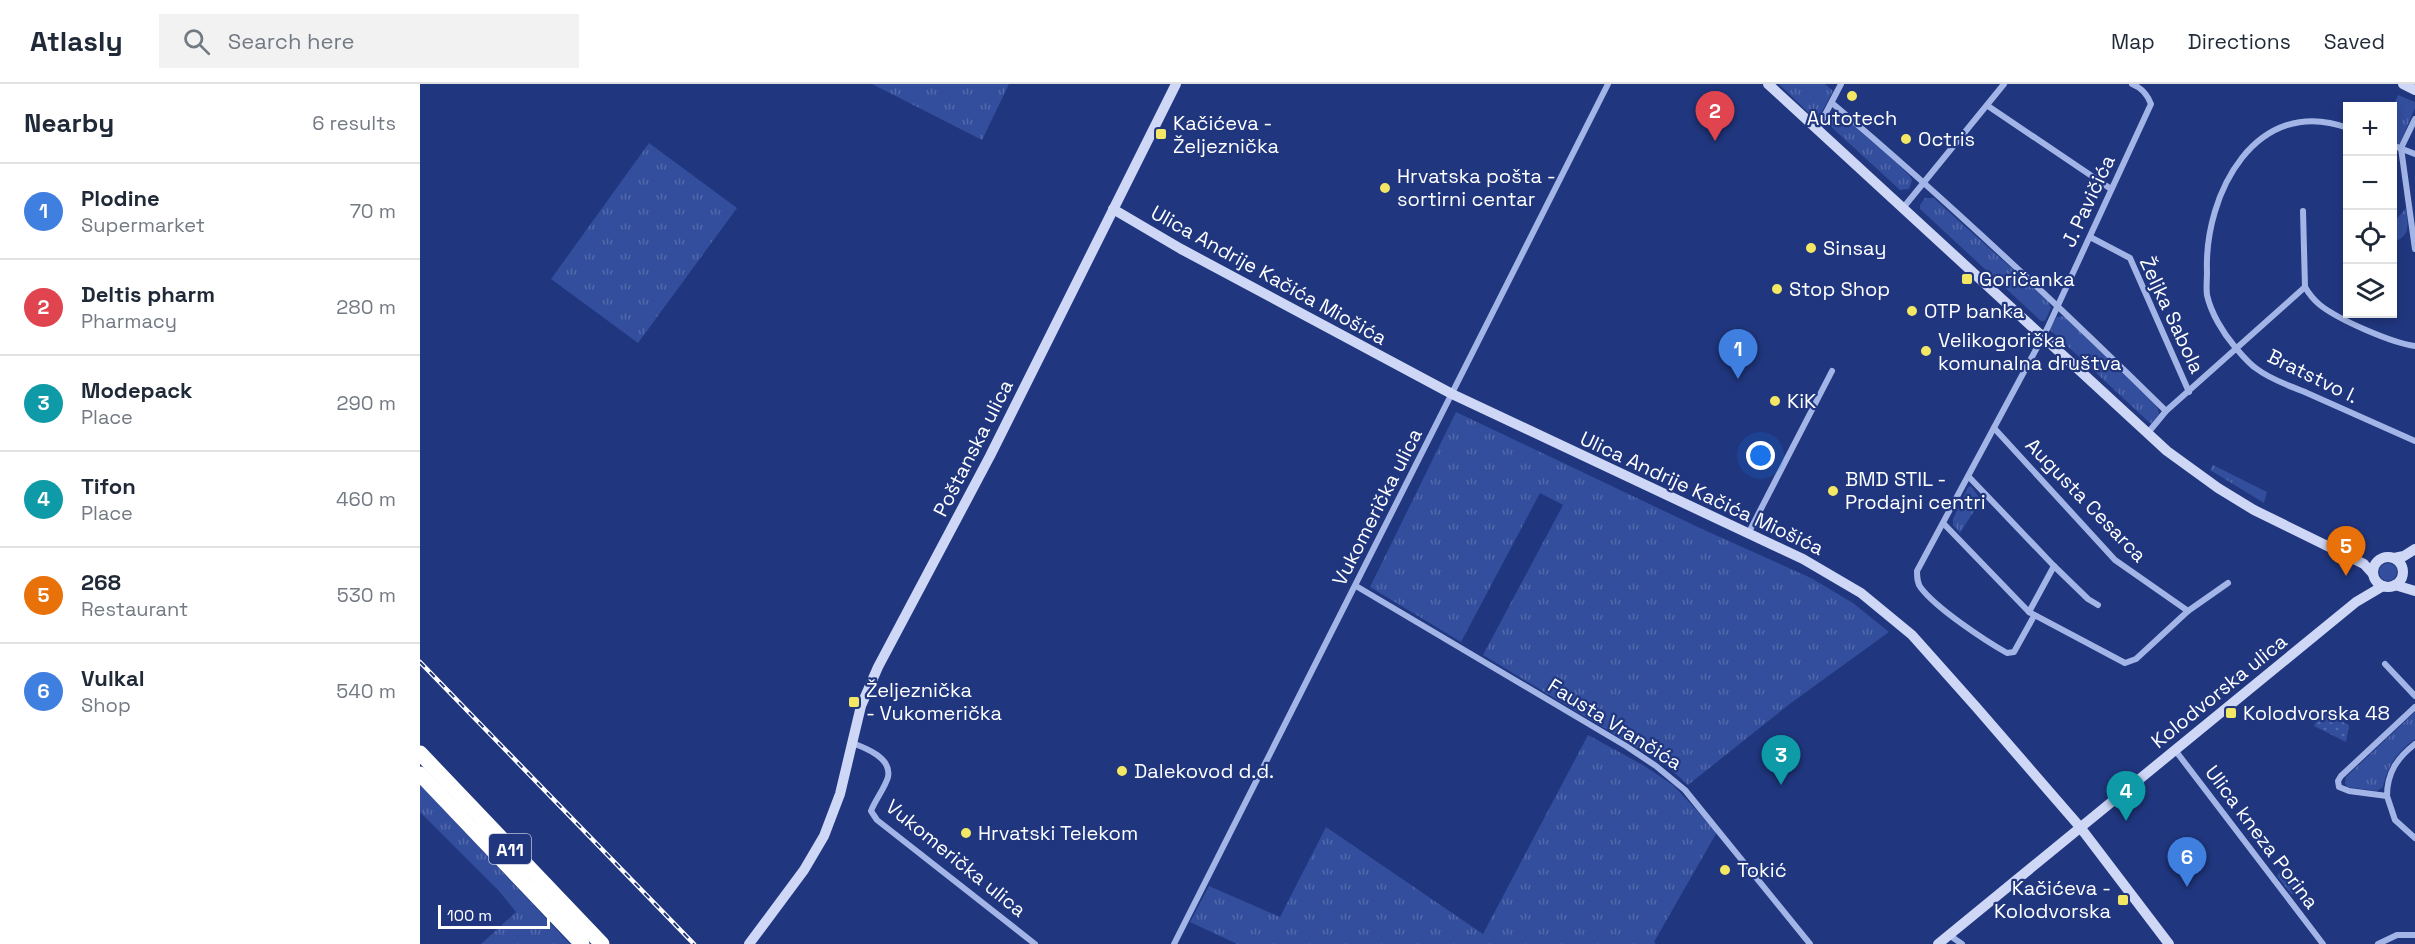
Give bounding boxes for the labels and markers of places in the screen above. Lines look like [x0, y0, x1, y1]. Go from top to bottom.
marker: Autotech [1845, 89, 1859, 103]
pin: 2 [1696, 92, 1734, 141]
place label: Autotech [1807, 105, 1897, 131]
place label: Kačićeva - Željeznička [1173, 110, 1279, 159]
place label: Octris [1918, 126, 1975, 152]
marker: Kačićeva - Željeznička [1154, 127, 1168, 141]
marker: Octris [1899, 132, 1913, 146]
place label: Hrvatska pošta - sortirni centar [1397, 163, 1556, 212]
marker: Hrvatska pošta - sortirni centar [1378, 181, 1392, 195]
place label: Sinsay [1823, 235, 1886, 261]
marker: Sinsay [1804, 241, 1818, 255]
place label: Goričanka [1979, 266, 2075, 292]
marker: Goričanka [1960, 272, 1974, 286]
place label: Stop Shop [1789, 276, 1890, 302]
marker: Stop Shop [1770, 282, 1784, 296]
place label: OTP banka [1924, 298, 2024, 324]
marker: OTP banka [1905, 304, 1919, 318]
place label: Velikogorička komunalna društva [1938, 327, 2122, 376]
pin: 1 [1718, 330, 1758, 379]
marker: Velikogorička komunalna društva [1919, 344, 1933, 358]
place label: KiK [1787, 388, 1816, 414]
marker: KiK [1768, 394, 1782, 408]
place label: BMD STIL - Prodajni centri [1845, 466, 1986, 515]
marker: BMD STIL - Prodajni centri [1826, 484, 1840, 498]
pin: 5 [2326, 526, 2366, 576]
place label: Željeznička - Vukomerička [866, 677, 1002, 726]
marker: Željeznička - Vukomerička [847, 695, 861, 709]
place label: Kolodvorska 48 [2243, 700, 2390, 726]
marker: Kolodvorska 48 [2224, 706, 2238, 720]
pin: 3 [1762, 736, 1800, 785]
place label: Dalekovod d.d. [1134, 758, 1274, 784]
marker: Dalekovod d.d. [1115, 764, 1129, 778]
pin: 4 [2106, 772, 2146, 821]
place label: Hrvatski Telekom [978, 820, 1138, 846]
marker: Hrvatski Telekom [959, 826, 973, 840]
pin: 6 [2168, 838, 2206, 887]
place label: Tokić [1737, 857, 1787, 883]
marker: Tokić [1718, 863, 1732, 877]
place label: Kačićeva - Kolodvorska [1994, 875, 2111, 924]
marker: Kačićeva - Kolodvorska [2116, 893, 2130, 907]

